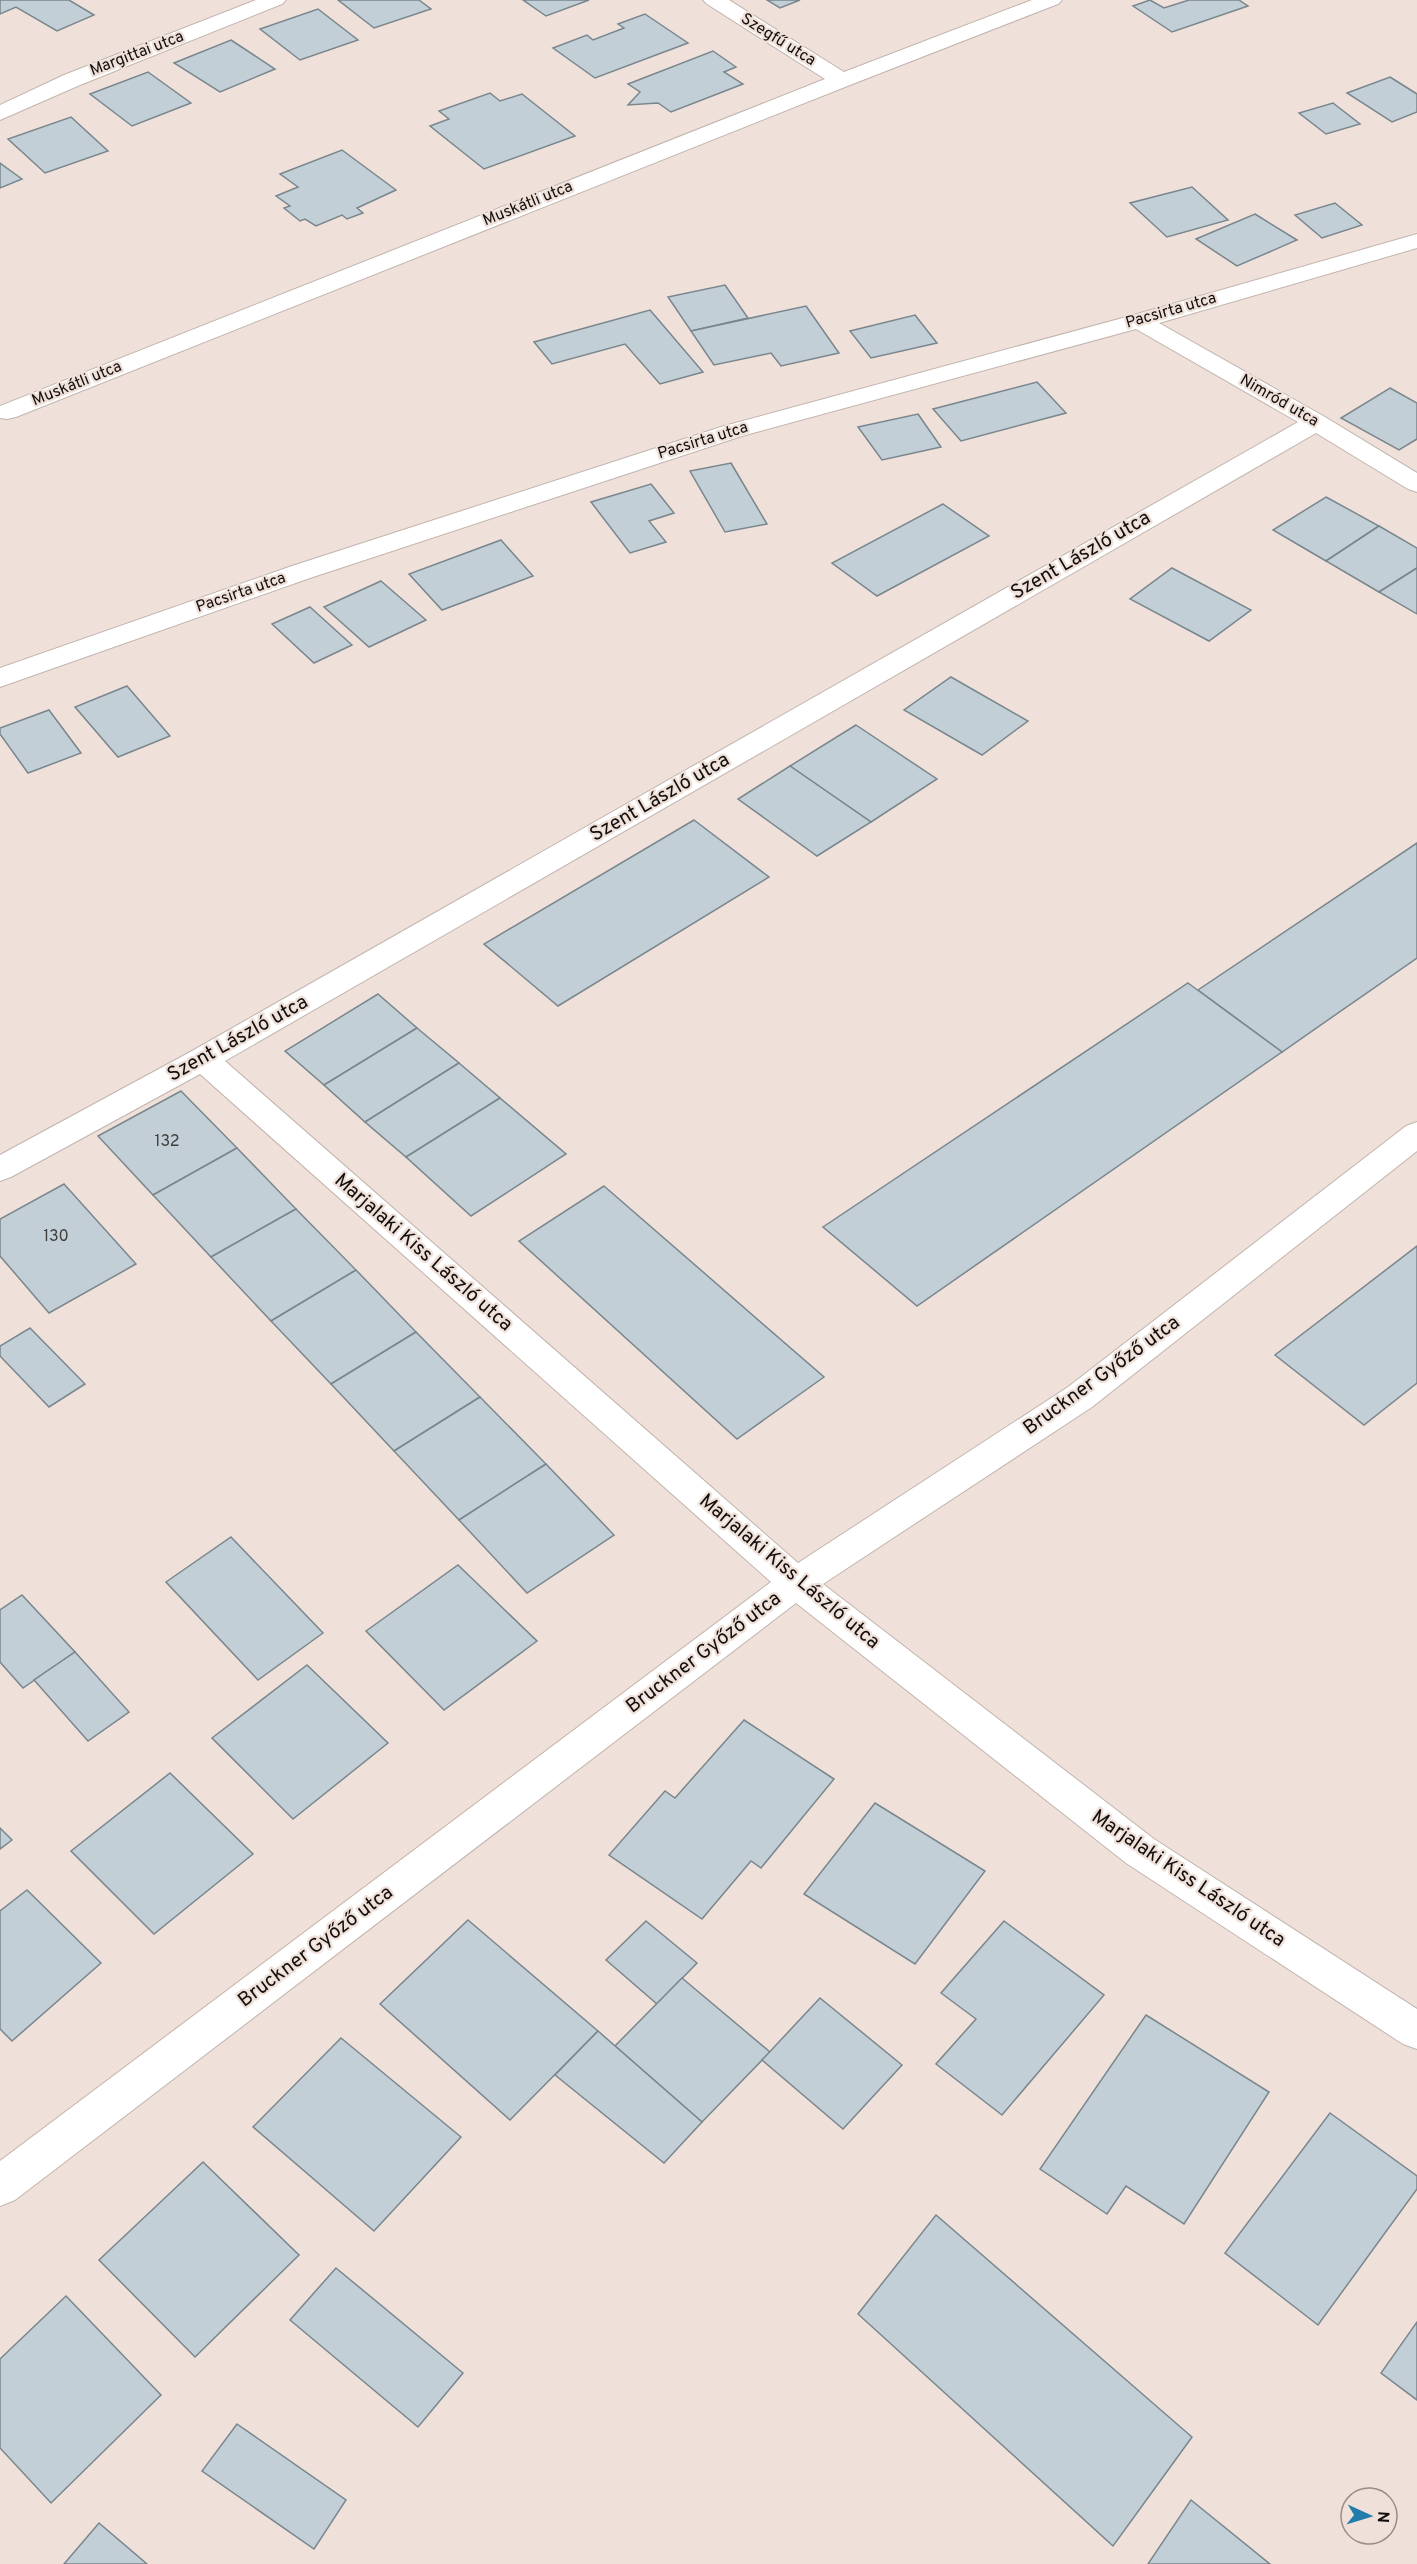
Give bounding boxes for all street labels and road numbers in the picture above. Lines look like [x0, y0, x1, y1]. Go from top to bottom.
street label: Szegfű utca [737, 9, 819, 71]
street label: Margittai utca [87, 27, 187, 81]
street label: Muskátli utca [480, 177, 576, 231]
street label: Pacsirta utca [1123, 288, 1219, 334]
street label: Muskátli utca [29, 357, 125, 411]
street label: Nimród utca [1236, 370, 1322, 432]
street label: Pacsirta utca [655, 418, 751, 464]
street label: Szent László utca [1006, 505, 1156, 607]
street label: Pacsirta utca [194, 568, 288, 618]
street label: Szent László utca [585, 747, 735, 849]
street label: Szent László utca [163, 990, 313, 1088]
street label: Marjalaki Kiss László utca [328, 1168, 518, 1338]
street label: Bruckner Győző utca [1018, 1310, 1186, 1442]
street label: Marjalaki Kiss László utca [693, 1489, 885, 1655]
street label: Bruckner Győző utca [621, 1586, 787, 1720]
street label: Marjalaki Kiss László utca [1086, 1804, 1290, 1954]
street label: Bruckner Győző utca [233, 1880, 399, 2014]

